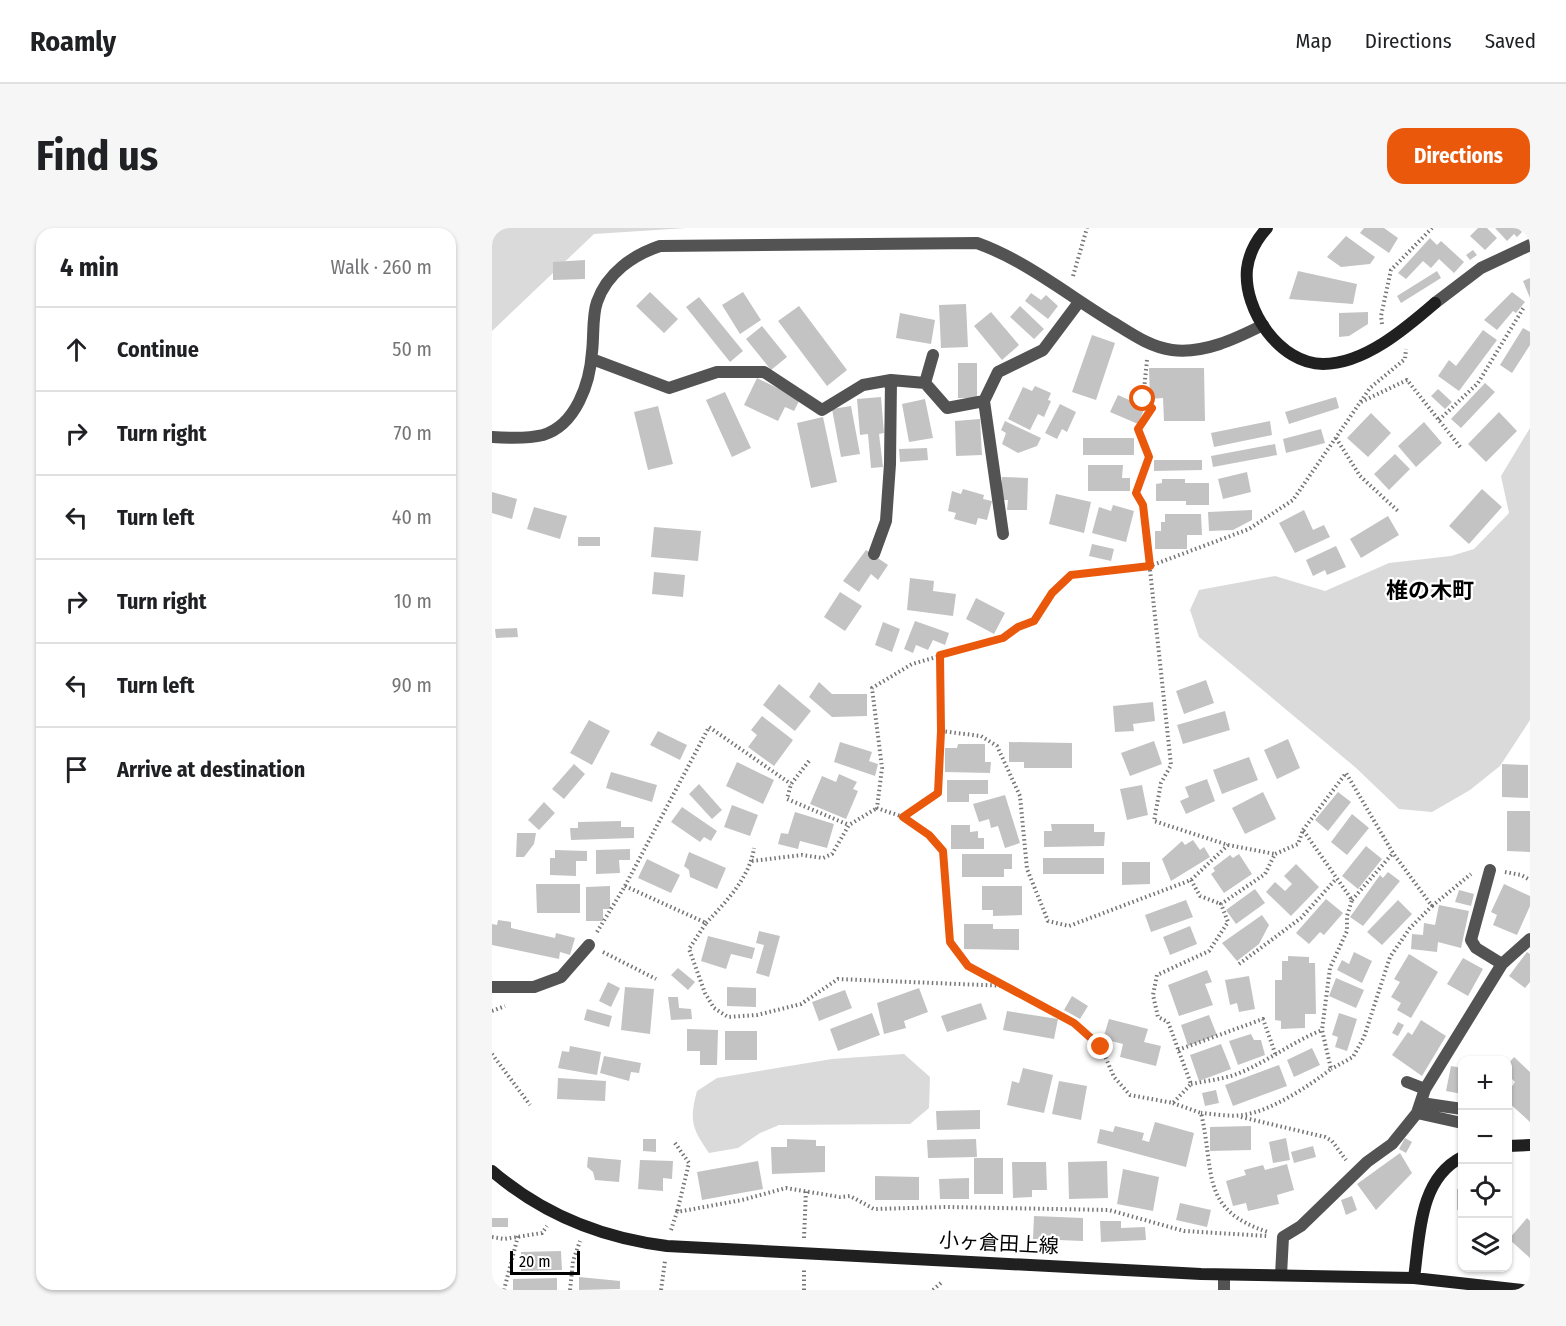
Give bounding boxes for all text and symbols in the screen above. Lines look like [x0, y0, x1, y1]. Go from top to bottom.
text: Roamly [30, 25, 116, 58]
text: Map [1295, 28, 1332, 54]
text: Directions [1365, 28, 1452, 54]
text: Saved [1485, 28, 1536, 54]
button: Directions [1387, 128, 1530, 184]
text: Find us [36, 131, 158, 181]
text: 4 min [60, 252, 119, 283]
text: Walk · 260 m [331, 255, 432, 279]
icon: ahead [60, 333, 93, 366]
text: Continue [117, 336, 199, 363]
text: 50 m [392, 337, 432, 361]
route start [1129, 385, 1155, 411]
icon: right [60, 417, 93, 450]
text: Turn right [117, 420, 206, 447]
text: 70 m [394, 421, 432, 445]
icon: left [60, 501, 93, 534]
text: Turn left [117, 504, 195, 531]
text: 40 m [392, 505, 432, 529]
district label: 椎の木町 [1386, 577, 1474, 604]
icon: right [60, 585, 93, 618]
text: Turn right [117, 588, 206, 615]
text: 10 m [394, 589, 432, 613]
icon: left [60, 669, 93, 702]
text: Turn left [117, 672, 195, 699]
text: 90 m [392, 673, 432, 697]
icon: arrive [60, 753, 93, 786]
text: Arrive at destination [117, 756, 305, 783]
route end [1087, 1033, 1113, 1059]
map controls [1458, 1056, 1512, 1272]
button: + [1458, 1056, 1512, 1110]
button: − [1458, 1110, 1512, 1164]
button: locate [1458, 1164, 1512, 1218]
button: layers [1458, 1218, 1512, 1272]
street label: 小ヶ倉田上線 [938, 1228, 1060, 1258]
scale bar [510, 1248, 580, 1276]
text: 20 m [519, 1252, 550, 1271]

